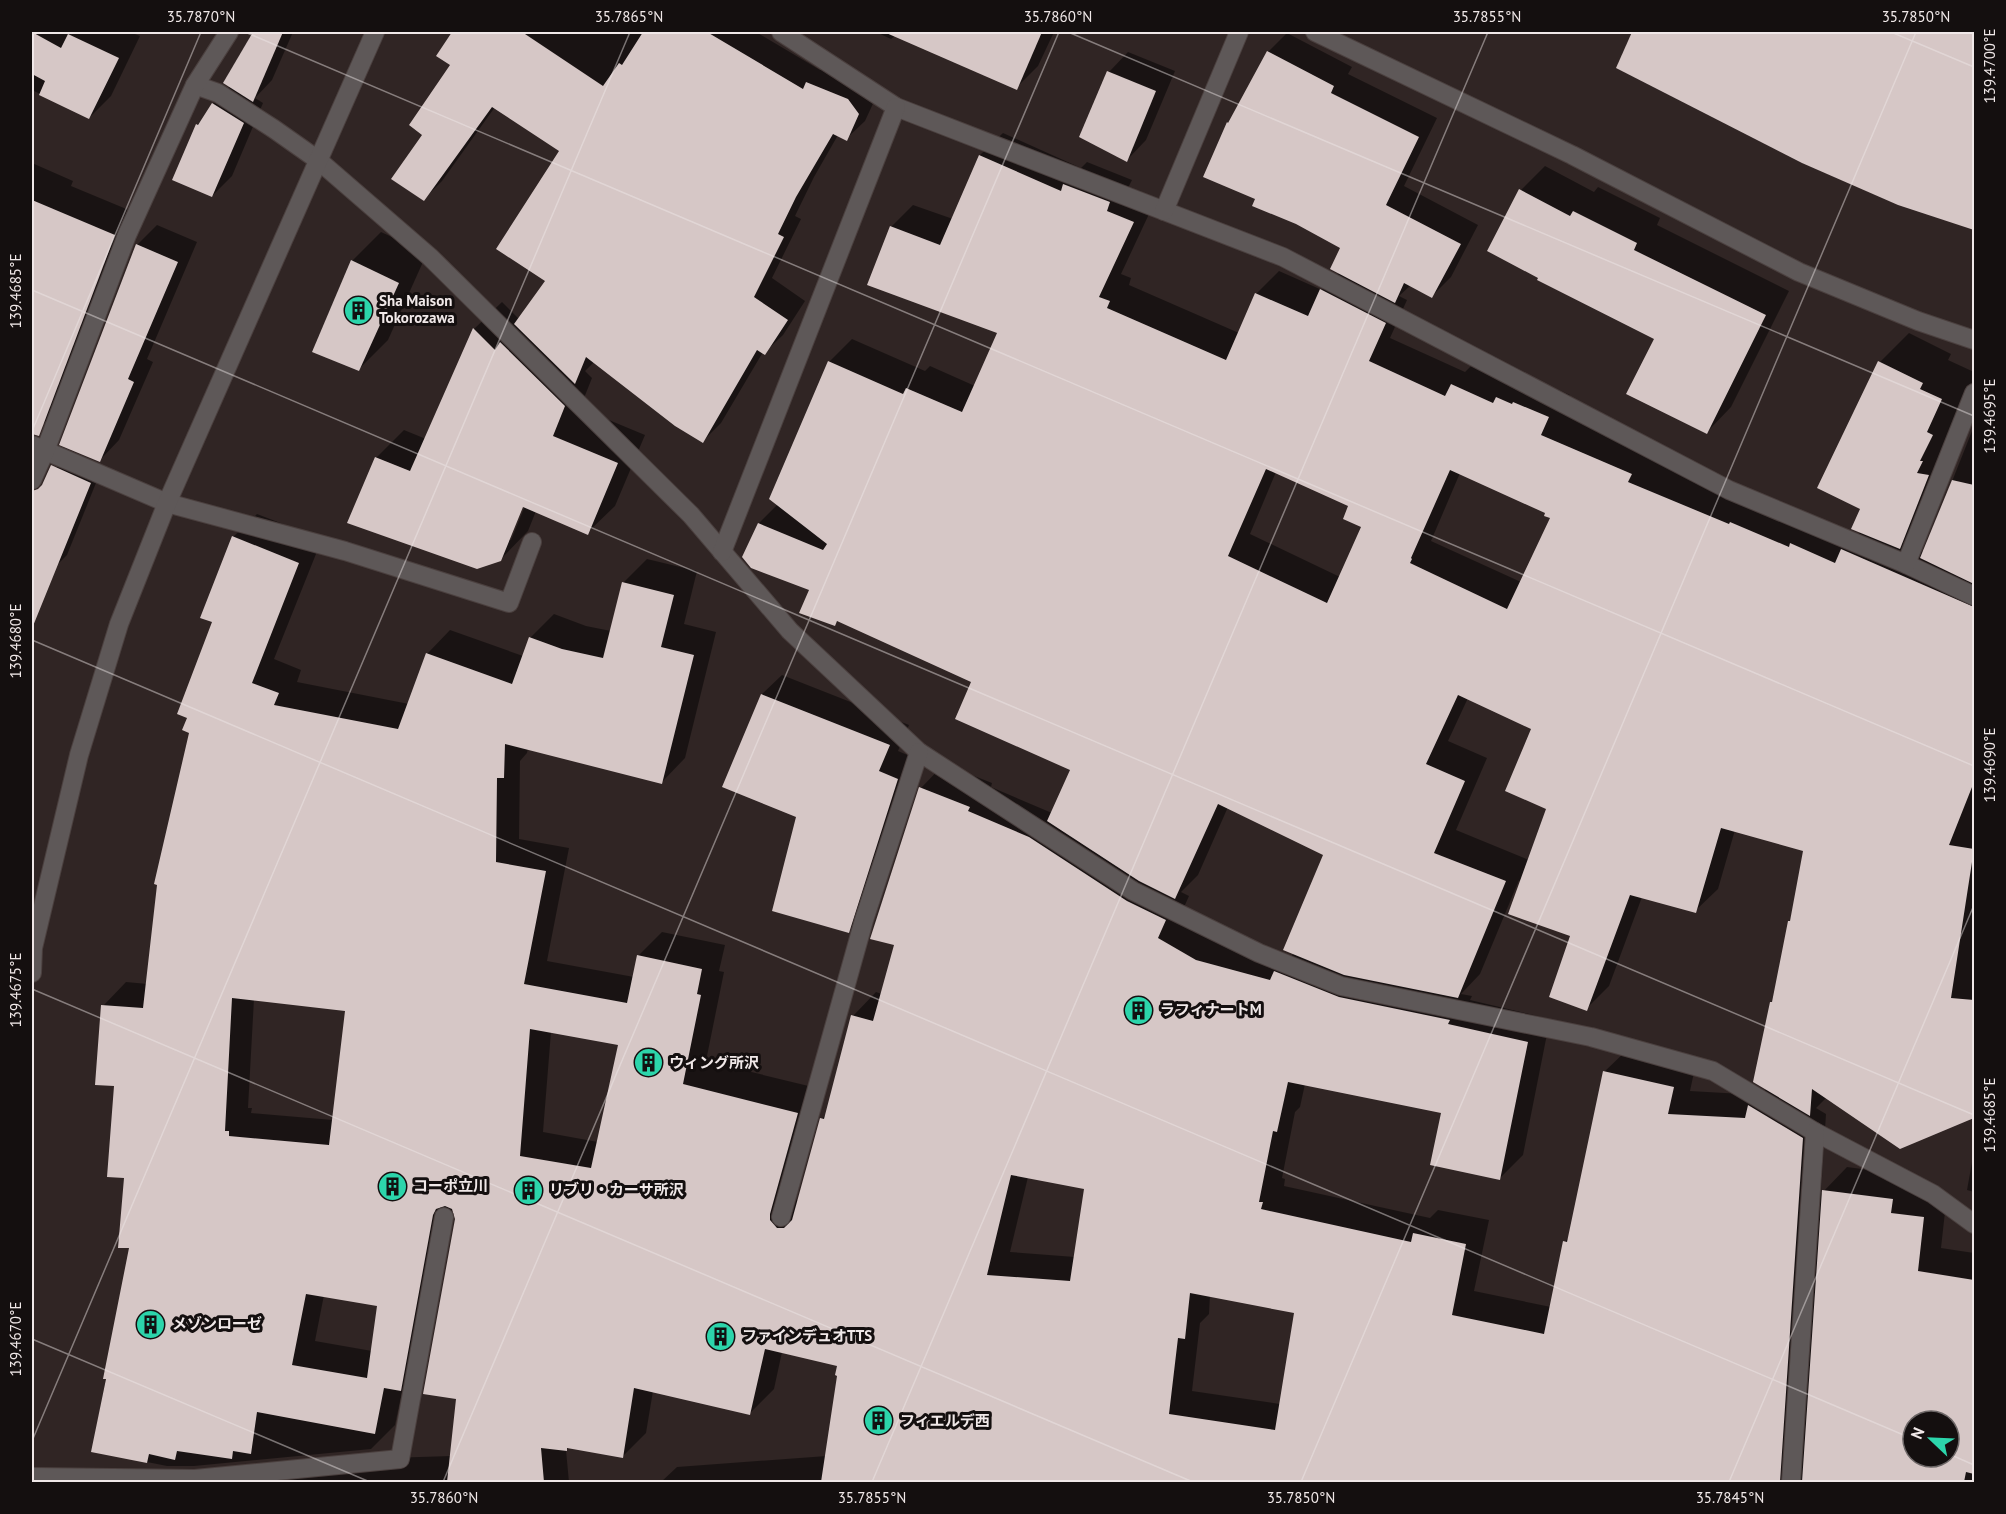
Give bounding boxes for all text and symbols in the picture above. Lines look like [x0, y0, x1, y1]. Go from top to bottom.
text: 35.7870°N [167, 7, 235, 26]
text: 35.7865°N [595, 7, 663, 26]
text: 35.7860°N [1024, 7, 1092, 26]
text: 35.7855°N [1453, 7, 1521, 26]
text: 35.7850°N [1882, 7, 1950, 26]
text: 139.4700°E [1980, 29, 1999, 103]
text: 139.4685°E [6, 254, 25, 328]
place label: Sha Maison Tokorozawa [379, 291, 455, 327]
building icon: Sha Maison Tokorozawa [342, 294, 374, 326]
text: 139.4695°E [1980, 379, 1999, 453]
text: 139.4680°E [6, 604, 25, 678]
text: 139.4690°E [1980, 728, 1999, 802]
text: 139.4675°E [6, 953, 25, 1027]
building icon: ラフィナートM [1123, 994, 1155, 1026]
place label: ラフィナートM [1160, 1000, 1262, 1019]
building icon: ウィング所沢 [632, 1047, 664, 1079]
place label: ウィング所沢 [669, 1053, 759, 1072]
text: 139.4685°E [1980, 1078, 1999, 1152]
building icon: コーポ立川 [376, 1170, 408, 1202]
building icon: リブリ・カーサ所沢 [512, 1174, 544, 1206]
place label: コーポ立川 [413, 1176, 488, 1195]
place label: リブリ・カーサ所沢 [549, 1180, 684, 1199]
text: 139.4670°E [6, 1302, 25, 1376]
building icon: メゾンローゼ [135, 1308, 167, 1340]
place label: メゾンローゼ [172, 1314, 262, 1333]
building icon: ファインデュオTTS [705, 1320, 737, 1352]
place label: ファインデュオTTS [742, 1326, 872, 1345]
building icon: フィエルデ西 [863, 1405, 895, 1437]
north arrow [1901, 1409, 1961, 1469]
place label: フィエルデ西 [900, 1411, 990, 1430]
text: N [1906, 1424, 1928, 1442]
text: 35.7860°N [410, 1488, 478, 1507]
text: 35.7855°N [838, 1488, 906, 1507]
text: 35.7850°N [1267, 1488, 1335, 1507]
text: 35.7845°N [1696, 1488, 1764, 1507]

